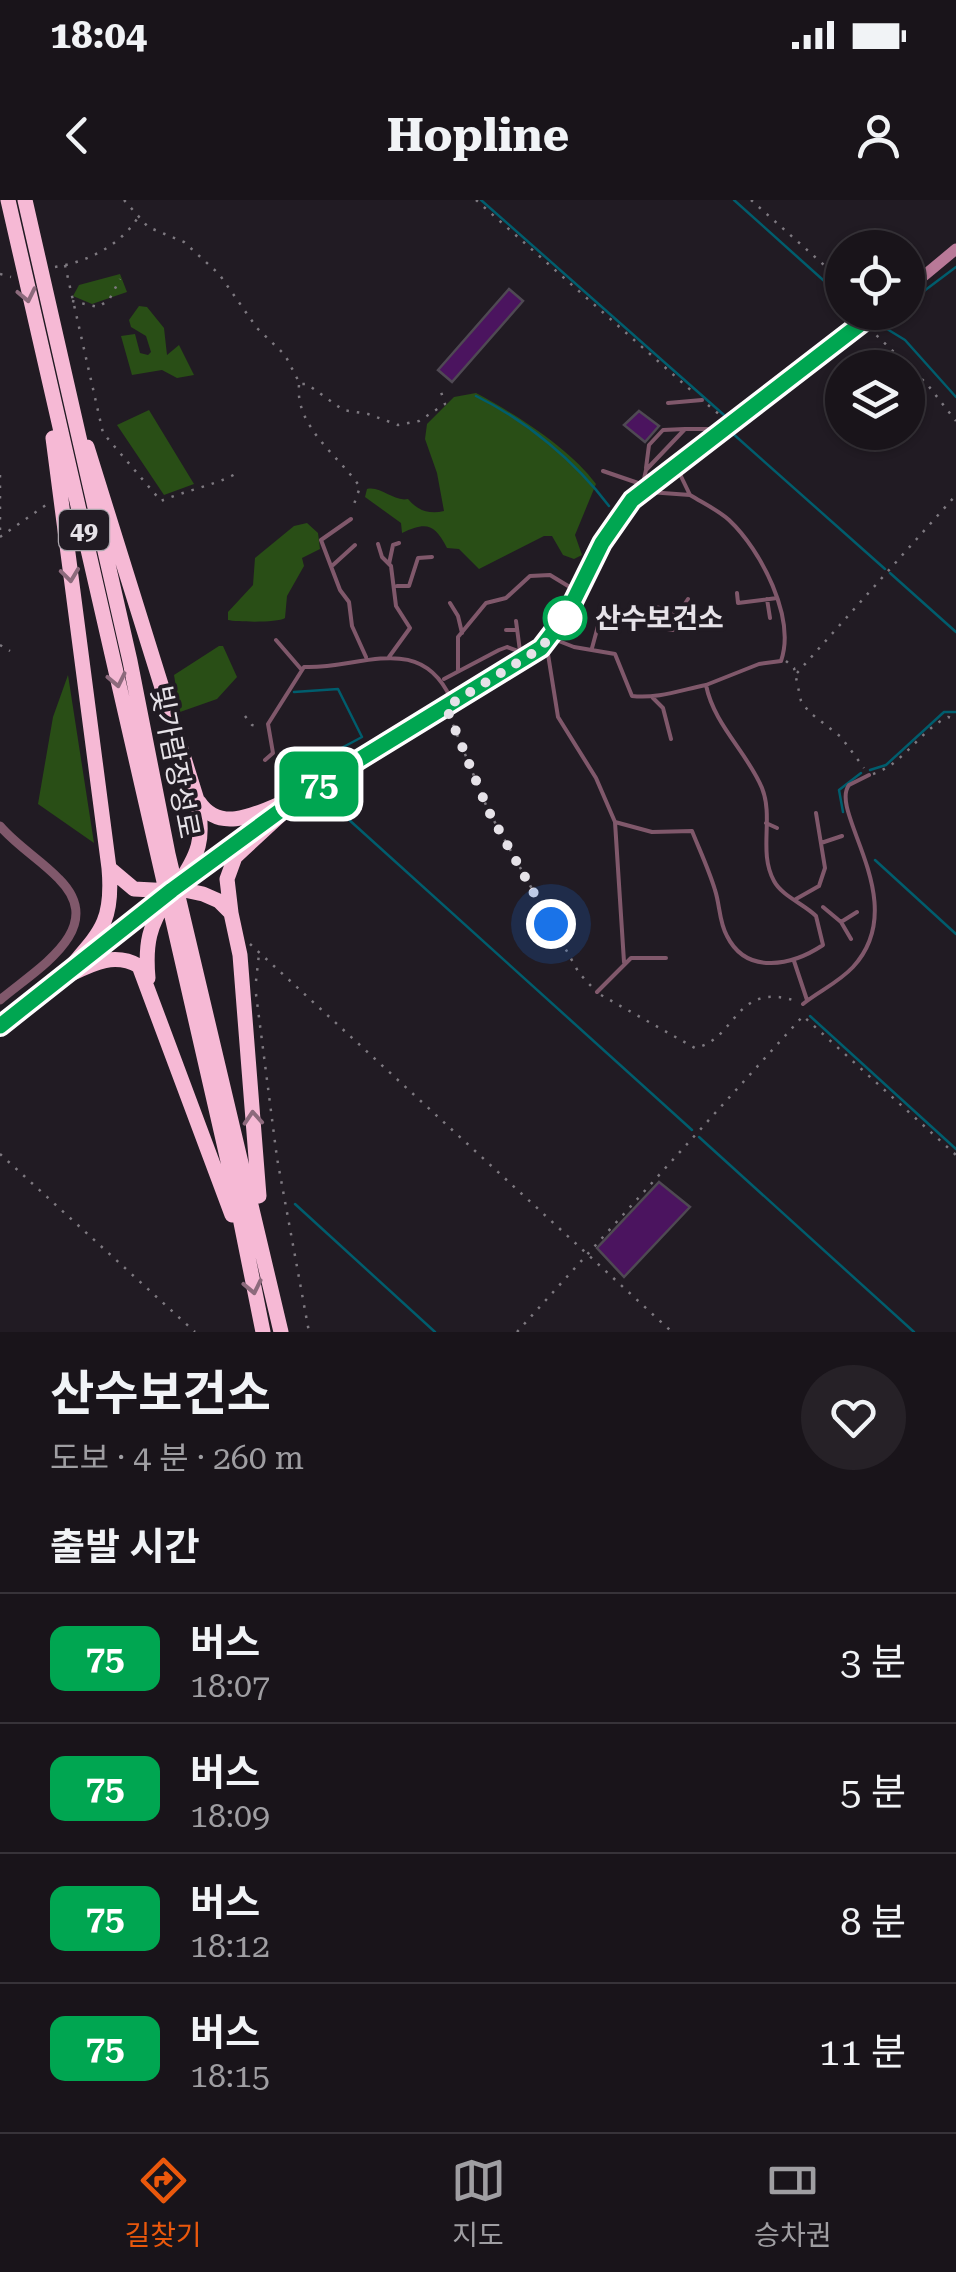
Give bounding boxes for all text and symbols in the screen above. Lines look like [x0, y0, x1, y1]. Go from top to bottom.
text: 18:04 [50, 13, 147, 57]
icon: back [50, 108, 105, 163]
icon: person [851, 108, 906, 163]
text: Hopline [387, 109, 569, 162]
map controls [825, 230, 925, 450]
button: locate [825, 230, 925, 330]
one-way arrow [16, 287, 37, 304]
button: layers [825, 350, 925, 450]
road number: 49 [59, 510, 109, 550]
one-way arrow [59, 567, 80, 583]
marker: 산수보건소 [544, 597, 586, 639]
place label: 산수보건소 [595, 602, 724, 635]
one-way arrow [105, 671, 126, 688]
street label: 빛가람장성로 [144, 683, 206, 841]
line badge: 75 [274, 752, 364, 816]
text: 75 [299, 764, 339, 805]
your location [526, 899, 576, 949]
one-way arrow [243, 1109, 264, 1125]
one-way arrow [242, 1278, 263, 1295]
button: heart [801, 1365, 906, 1470]
text: 산수보건소 [50, 1366, 271, 1422]
text: 도보 · 4 분 · 260 m [50, 1439, 304, 1477]
text: 출발 시간 [50, 1525, 199, 1569]
text: 버스 [190, 1621, 260, 1665]
text: 75 [85, 1638, 125, 1679]
text: 3 분 [840, 1640, 906, 1684]
text: 18:07 [190, 1667, 270, 1705]
text: 버스 [190, 1751, 260, 1795]
text: 75 [85, 1768, 125, 1809]
text: 5 분 [840, 1770, 906, 1814]
text: 18:09 [190, 1797, 270, 1835]
text: 버스 [190, 1881, 260, 1925]
text: 75 [85, 1898, 125, 1939]
text: 8 분 [840, 1900, 906, 1944]
text: 18:12 [190, 1927, 270, 1965]
text: 버스 [190, 2011, 260, 2055]
text: 75 [85, 2028, 125, 2069]
text: 11 분 [819, 2030, 906, 2074]
text: 18:15 [190, 2057, 270, 2095]
tab: 길찾기 [124, 2153, 202, 2253]
tab: 지도 [451, 2153, 506, 2253]
tab: 승차권 [754, 2153, 832, 2253]

